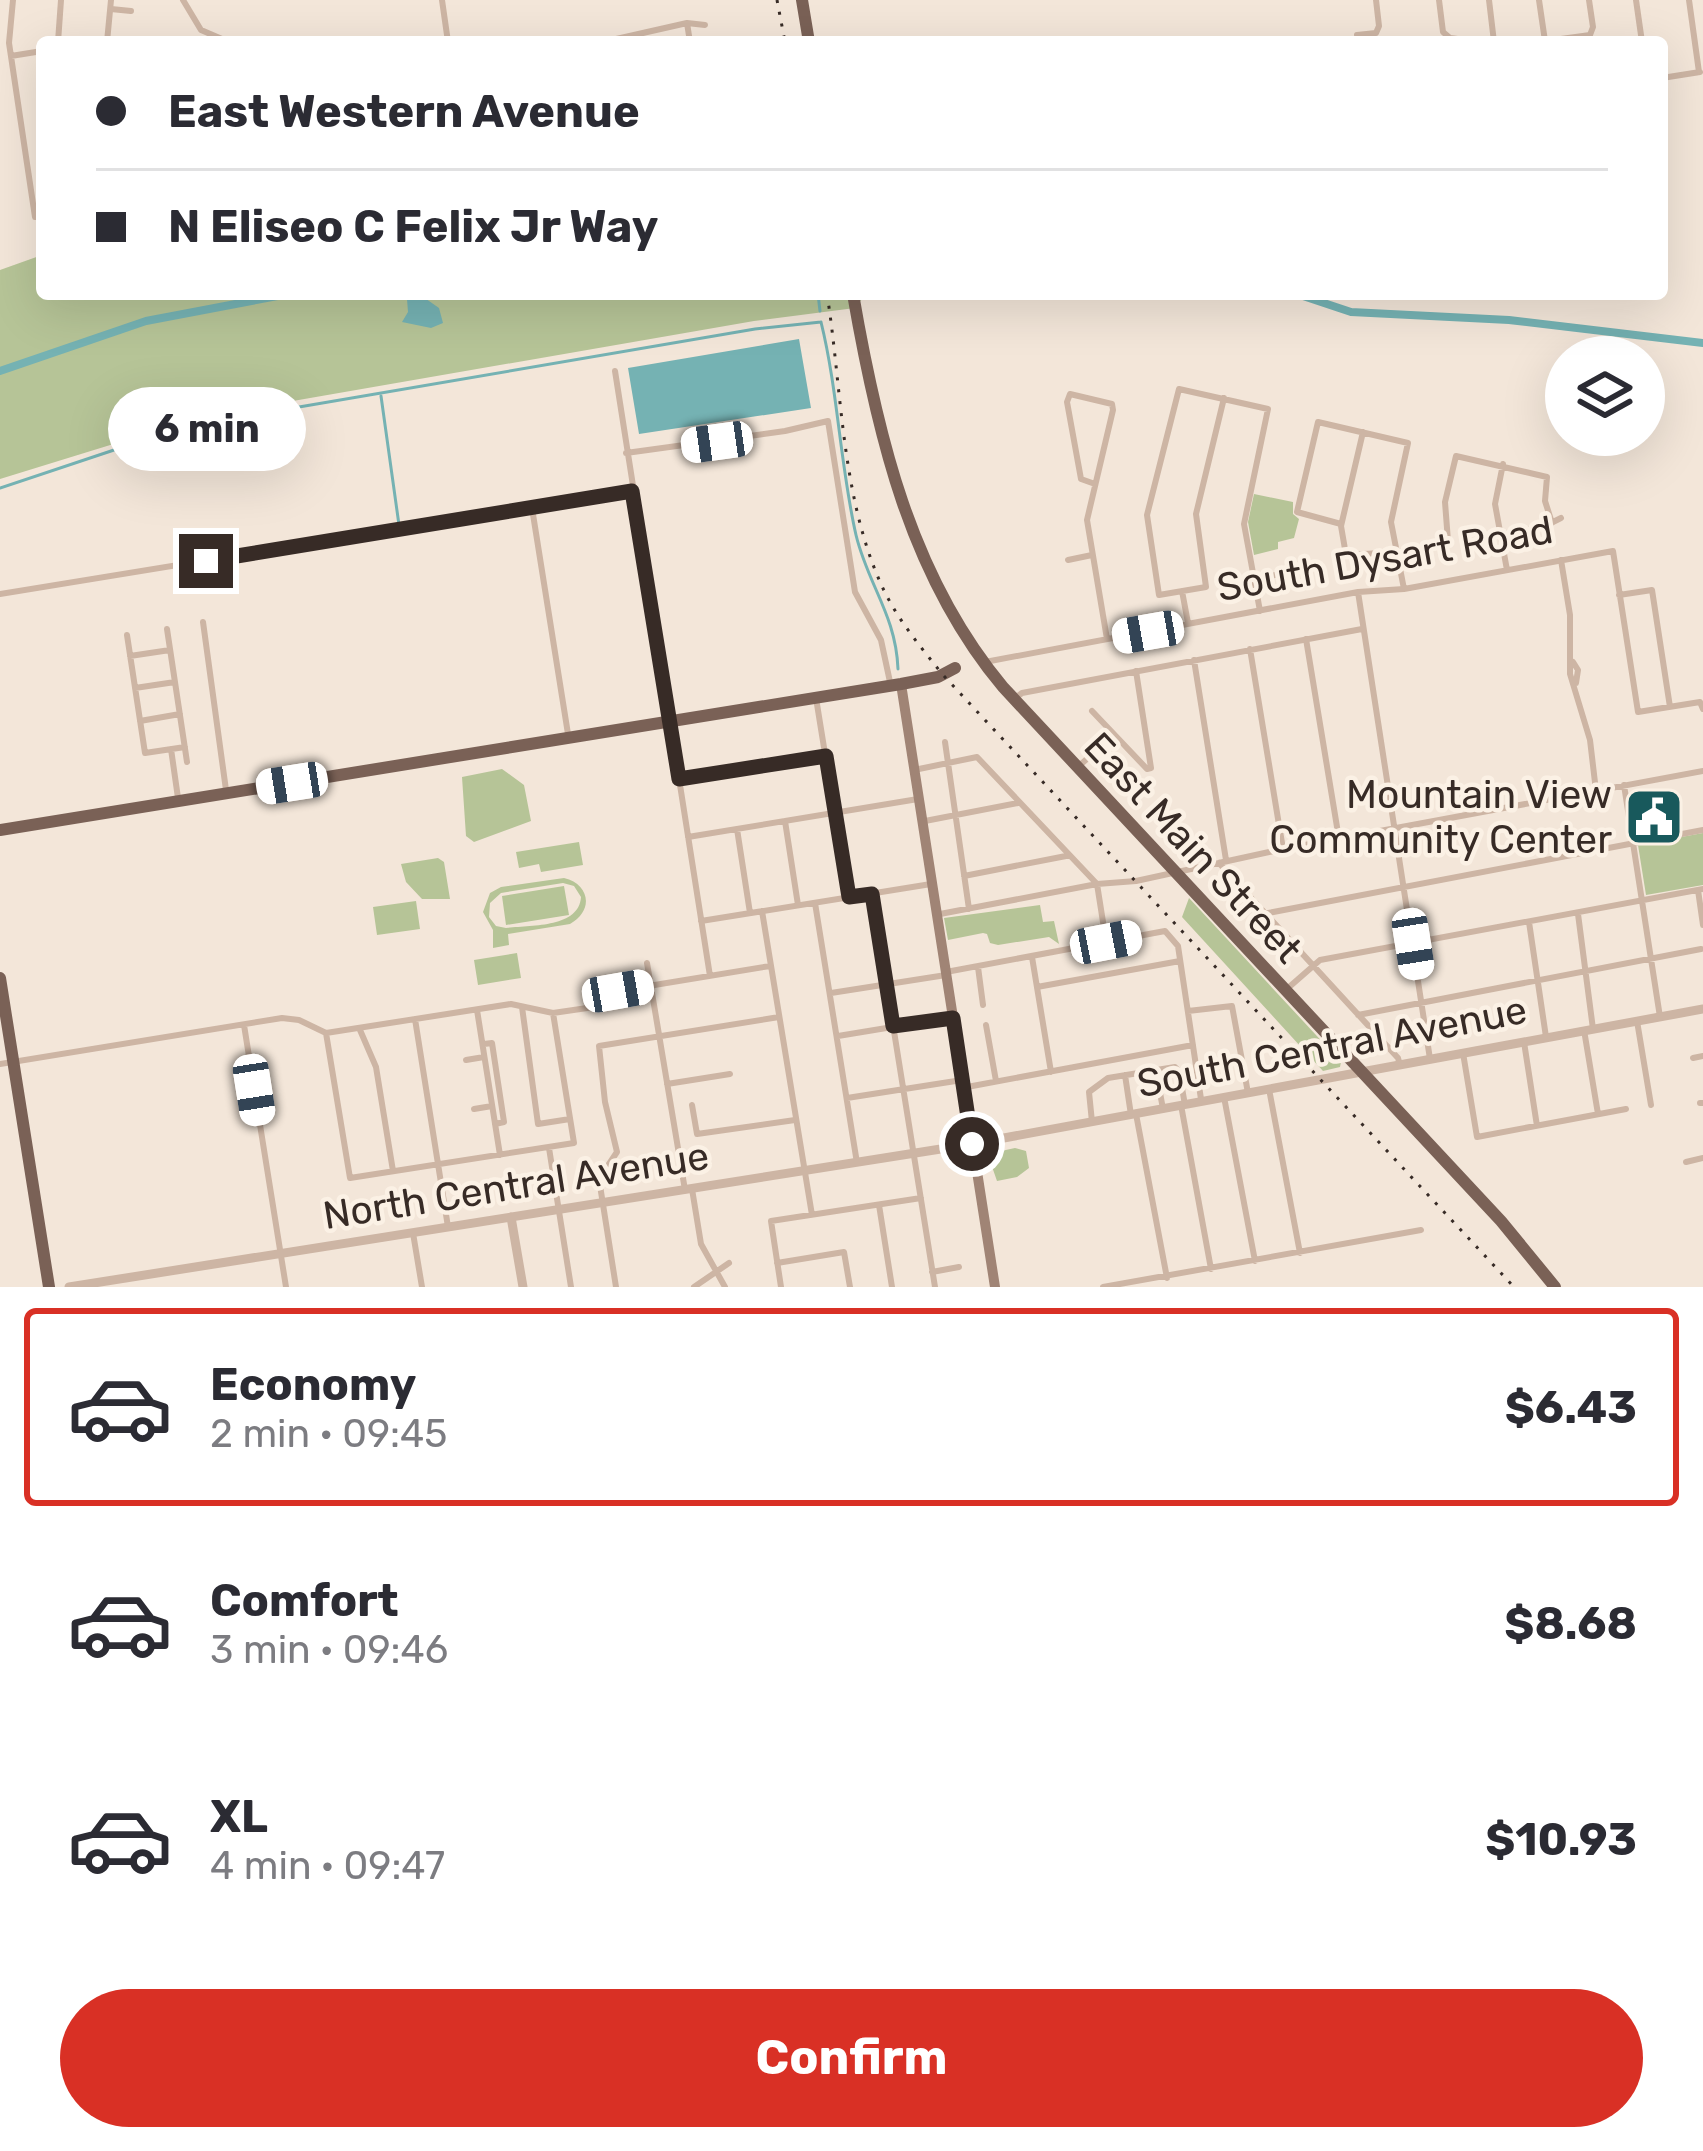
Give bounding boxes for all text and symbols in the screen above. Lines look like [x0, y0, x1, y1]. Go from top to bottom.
text: East Western Avenue [168, 85, 640, 138]
text: N Eliseo C Felix Jr Way [168, 200, 658, 253]
map controls [1545, 336, 1665, 456]
button: layers [1545, 336, 1665, 456]
callout: 6 min [107, 387, 305, 471]
text: 6 min [154, 406, 260, 452]
car [679, 419, 755, 465]
street label: South Dysart Road [1214, 507, 1556, 611]
route end [179, 534, 233, 588]
car [1109, 608, 1187, 656]
street label: East Main Street [1075, 723, 1311, 973]
car [254, 760, 330, 806]
place label: Mountain View Community Center [1269, 772, 1612, 863]
public building icon: Mountain View Community Center [1623, 786, 1685, 848]
car [1390, 906, 1436, 982]
car [1067, 917, 1145, 967]
car [579, 967, 657, 1015]
street label: South Central Avenue [1133, 987, 1531, 1107]
car [231, 1052, 277, 1128]
route start [945, 1117, 999, 1171]
street label: North Central Avenue [320, 1133, 712, 1239]
icon: car [66, 1353, 174, 1461]
text: Economy [210, 1358, 416, 1411]
text: $6.43 [1505, 1381, 1637, 1434]
text: 2 min · 09:45 [210, 1411, 447, 1457]
icon: car [66, 1569, 174, 1677]
text: Comfort [210, 1574, 399, 1627]
text: $8.68 [1504, 1597, 1637, 1650]
text: 3 min · 09:46 [210, 1627, 448, 1673]
icon: car [66, 1785, 174, 1893]
text: XL [210, 1790, 268, 1843]
text: $10.93 [1485, 1813, 1637, 1866]
text: 4 min · 09:47 [210, 1843, 445, 1889]
button: Confirm [60, 1989, 1643, 2127]

